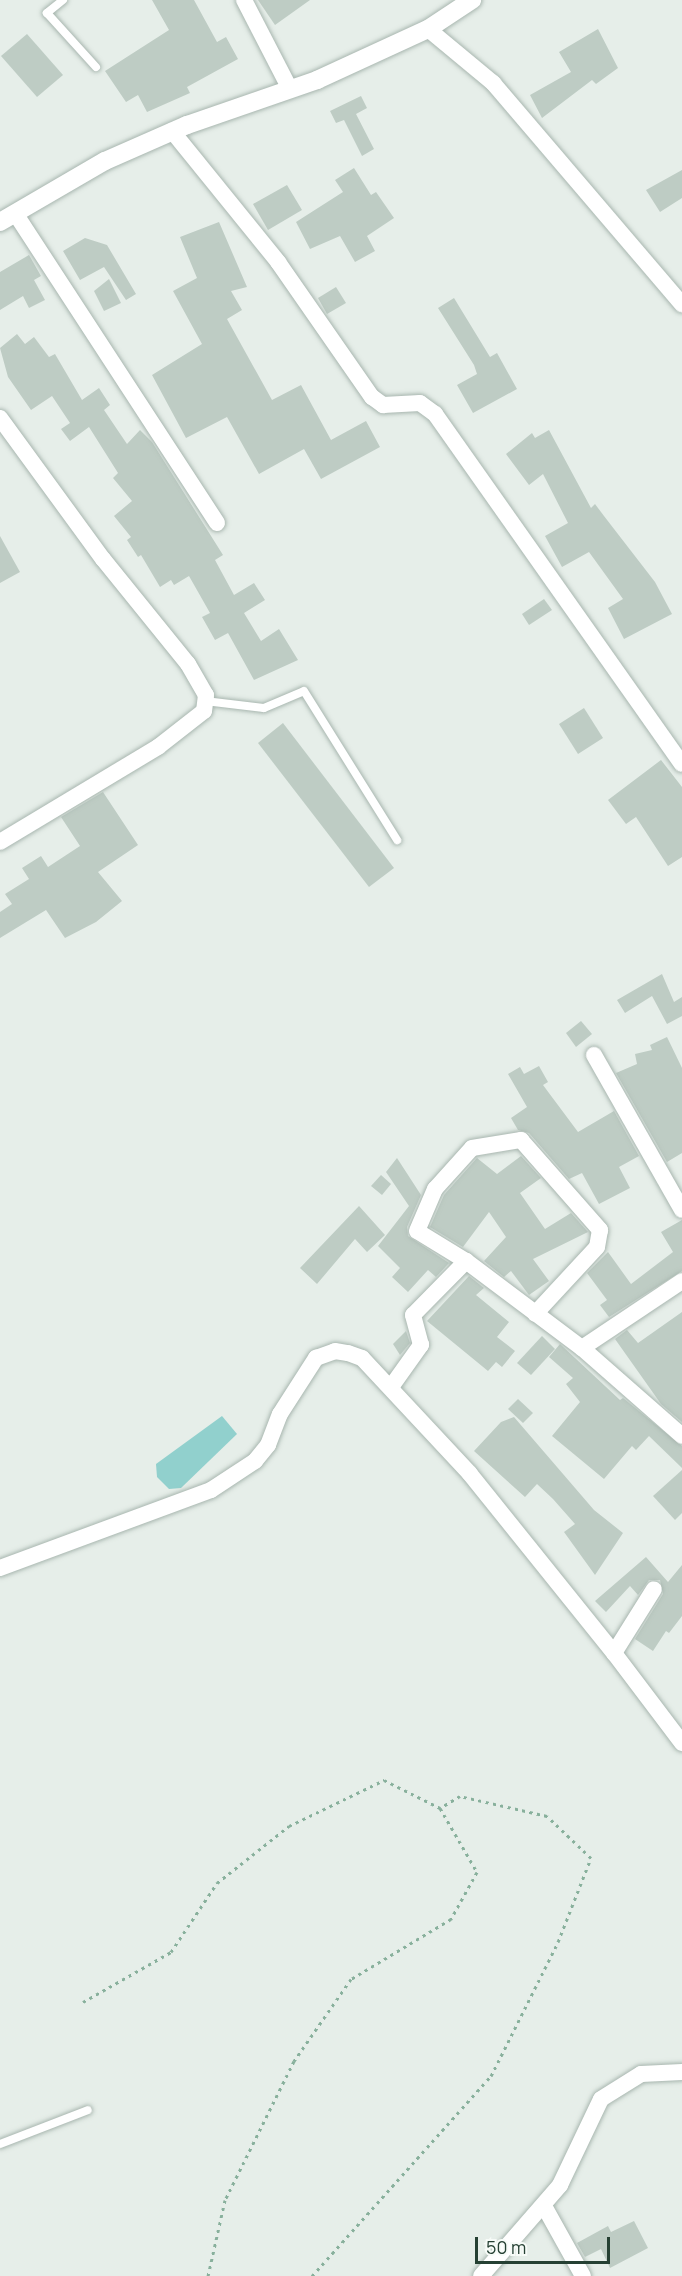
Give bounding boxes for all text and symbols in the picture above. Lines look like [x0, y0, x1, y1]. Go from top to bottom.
scale bar [478, 2225, 613, 2263]
text: 50 m [486, 2235, 526, 2259]

